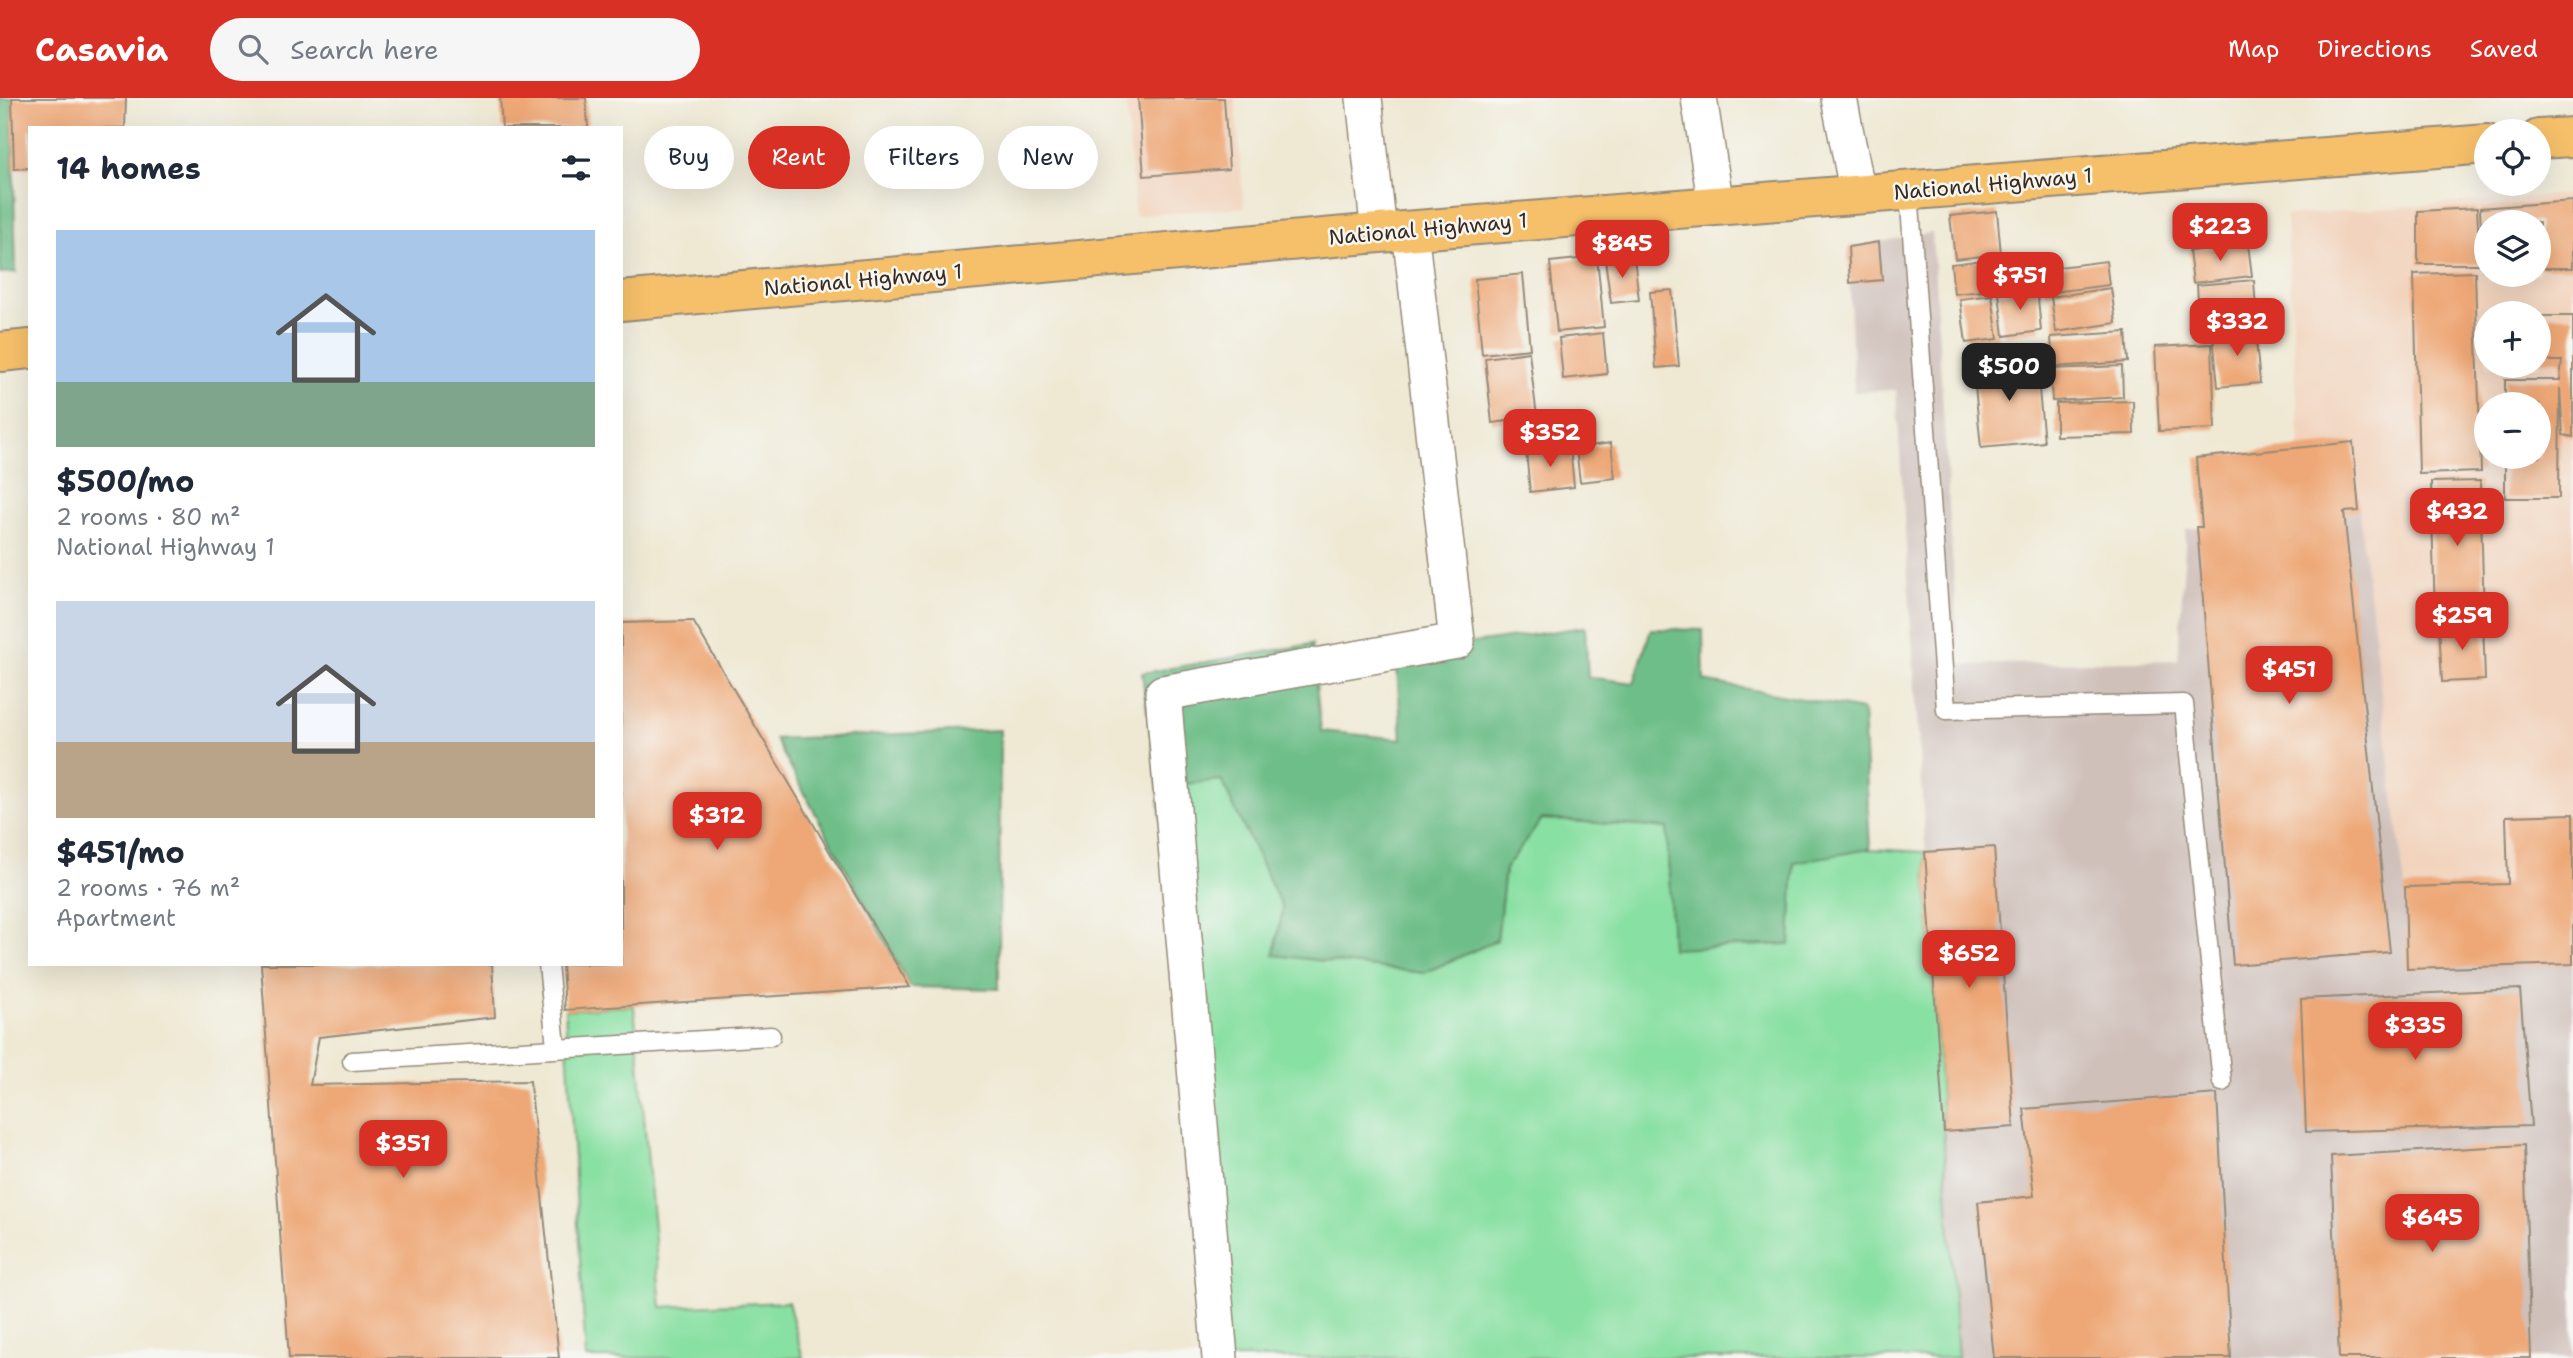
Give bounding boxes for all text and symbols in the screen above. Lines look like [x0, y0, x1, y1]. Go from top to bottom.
search box [210, 18, 700, 81]
text: Casavia [35, 27, 168, 72]
icon: search [234, 30, 272, 68]
text: Search here [290, 32, 439, 67]
text: Map [2228, 33, 2279, 65]
text: Directions [2317, 33, 2432, 65]
text: Saved [2470, 33, 2538, 65]
map controls [2474, 119, 2551, 469]
button: locate [2474, 119, 2551, 196]
chip: Buy [644, 126, 734, 189]
chip: Rent [748, 126, 850, 189]
chip: Filters [864, 126, 984, 189]
chip: New [998, 126, 1098, 189]
text: 14 homes [56, 148, 201, 189]
icon: filters [557, 149, 595, 187]
street label: National Highway 1 [1892, 161, 2094, 207]
pin: $223 [2179, 204, 2261, 263]
street label: National Highway 1 [1327, 206, 1529, 252]
button: layers [2474, 210, 2551, 287]
text: $223 [2189, 211, 2252, 241]
pin: $845 [1581, 220, 1663, 280]
text: $845 [1591, 228, 1653, 258]
pin: $751 [1979, 252, 2061, 312]
street label: National Highway 1 [762, 257, 964, 303]
text: $751 [1993, 260, 2047, 290]
icon: home [263, 275, 389, 401]
pin: $332 [2196, 299, 2278, 358]
button: + [2474, 301, 2551, 378]
text: $332 [2206, 306, 2268, 336]
pin: $500 [1968, 344, 2050, 403]
text: $500 [1978, 351, 2040, 381]
button: − [2474, 392, 2551, 469]
pin: $352 [1509, 410, 1591, 469]
text: $352 [1519, 417, 1581, 447]
text: $500/mo [56, 461, 194, 502]
pin: $432 [2416, 489, 2498, 548]
text: $432 [2426, 496, 2488, 526]
text: 2 rooms · 80 m² [56, 502, 241, 532]
text: National Highway 1 [56, 532, 275, 562]
pin: $259 [2421, 592, 2503, 652]
text: $259 [2431, 600, 2493, 630]
icon: home [263, 646, 389, 772]
pin: $451 [2248, 646, 2330, 706]
text: $451 [2262, 654, 2316, 684]
pin: $312 [676, 792, 758, 852]
text: $312 [689, 800, 745, 830]
text: $451/mo [56, 832, 185, 873]
text: 2 rooms · 76 m² [56, 873, 240, 903]
text: Apartment [56, 903, 176, 933]
pin: $652 [1928, 930, 2010, 990]
text: $652 [1938, 938, 2000, 968]
pin: $335 [2374, 1002, 2456, 1062]
text: $335 [2384, 1010, 2446, 1040]
pin: $351 [362, 1121, 444, 1180]
text: $351 [375, 1128, 431, 1158]
pin: $645 [2391, 1194, 2473, 1254]
text: $645 [2401, 1202, 2463, 1232]

